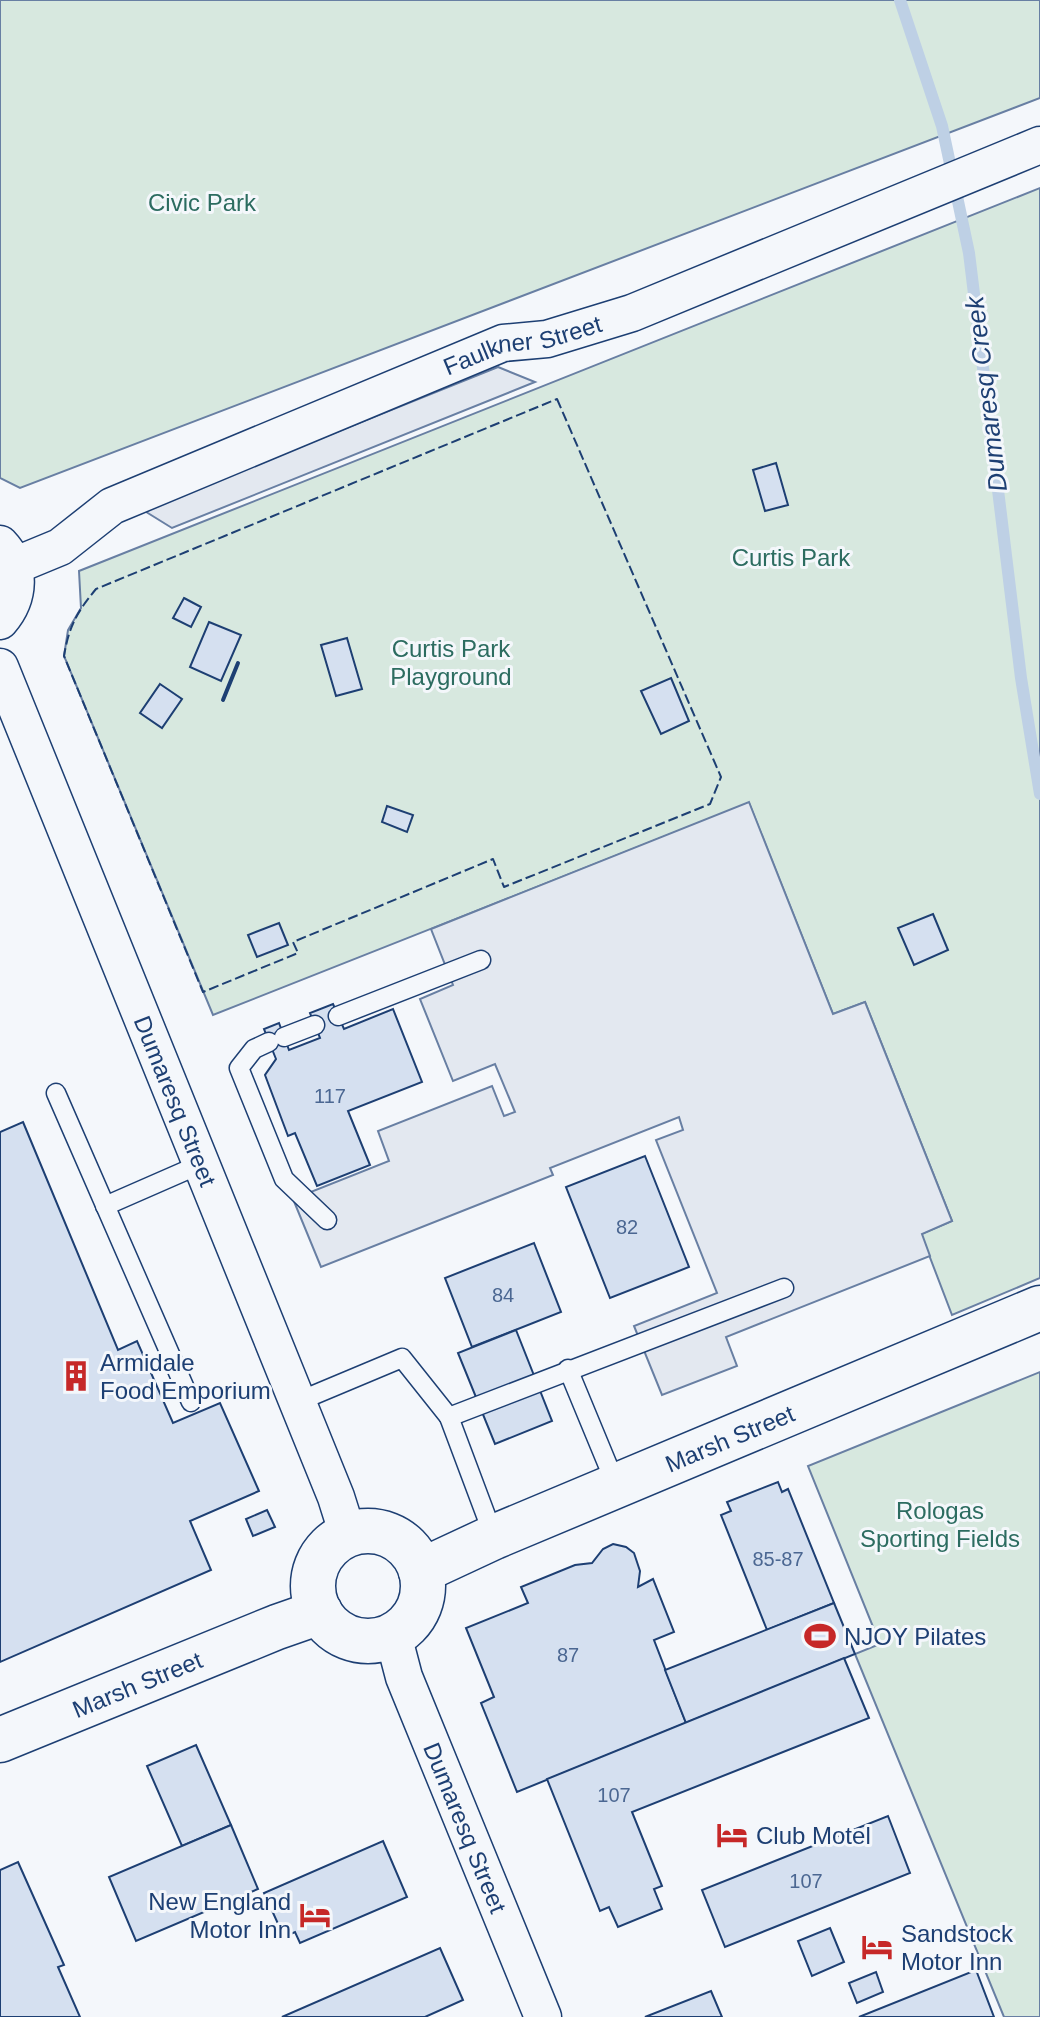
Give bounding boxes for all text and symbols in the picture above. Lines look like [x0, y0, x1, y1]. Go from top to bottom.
park label: Civic Park [148, 189, 257, 216]
water label: Dumaresq Creek [959, 293, 1013, 493]
street label: Faulkner Street [439, 310, 605, 380]
park label: Curtis Park [732, 544, 851, 571]
park label: Curtis Park Playground [390, 635, 512, 690]
street label: Dumaresq Street [129, 1012, 222, 1190]
house number: 117 [314, 1085, 346, 1107]
house number: 82 [616, 1216, 638, 1238]
house number: 84 [492, 1284, 514, 1306]
place label: Armidale Food Emporium [100, 1349, 271, 1404]
building icon: Armidale Food Emporium [59, 1359, 93, 1393]
street label: Marsh Street [661, 1399, 798, 1477]
park label: Rologas Sporting Fields [860, 1497, 1020, 1552]
house number: 85-87 [752, 1548, 804, 1570]
sports icon: NJOY Pilates [803, 1619, 837, 1653]
place label: NJOY Pilates [844, 1623, 986, 1650]
house number: 87 [557, 1644, 579, 1666]
street label: Marsh Street [68, 1646, 206, 1723]
street label: Dumaresq Street [419, 1738, 512, 1917]
house number: 107 [597, 1784, 631, 1806]
hotel icon: Club Motel [715, 1818, 749, 1852]
place label: Club Motel [756, 1822, 871, 1849]
house number: 107 [789, 1870, 823, 1892]
place label: New England Motor Inn [148, 1888, 291, 1943]
hotel icon: New England Motor Inn [298, 1898, 332, 1932]
place label: Sandstock Motor Inn [901, 1920, 1014, 1975]
hotel icon: Sandstock Motor Inn [860, 1930, 894, 1964]

